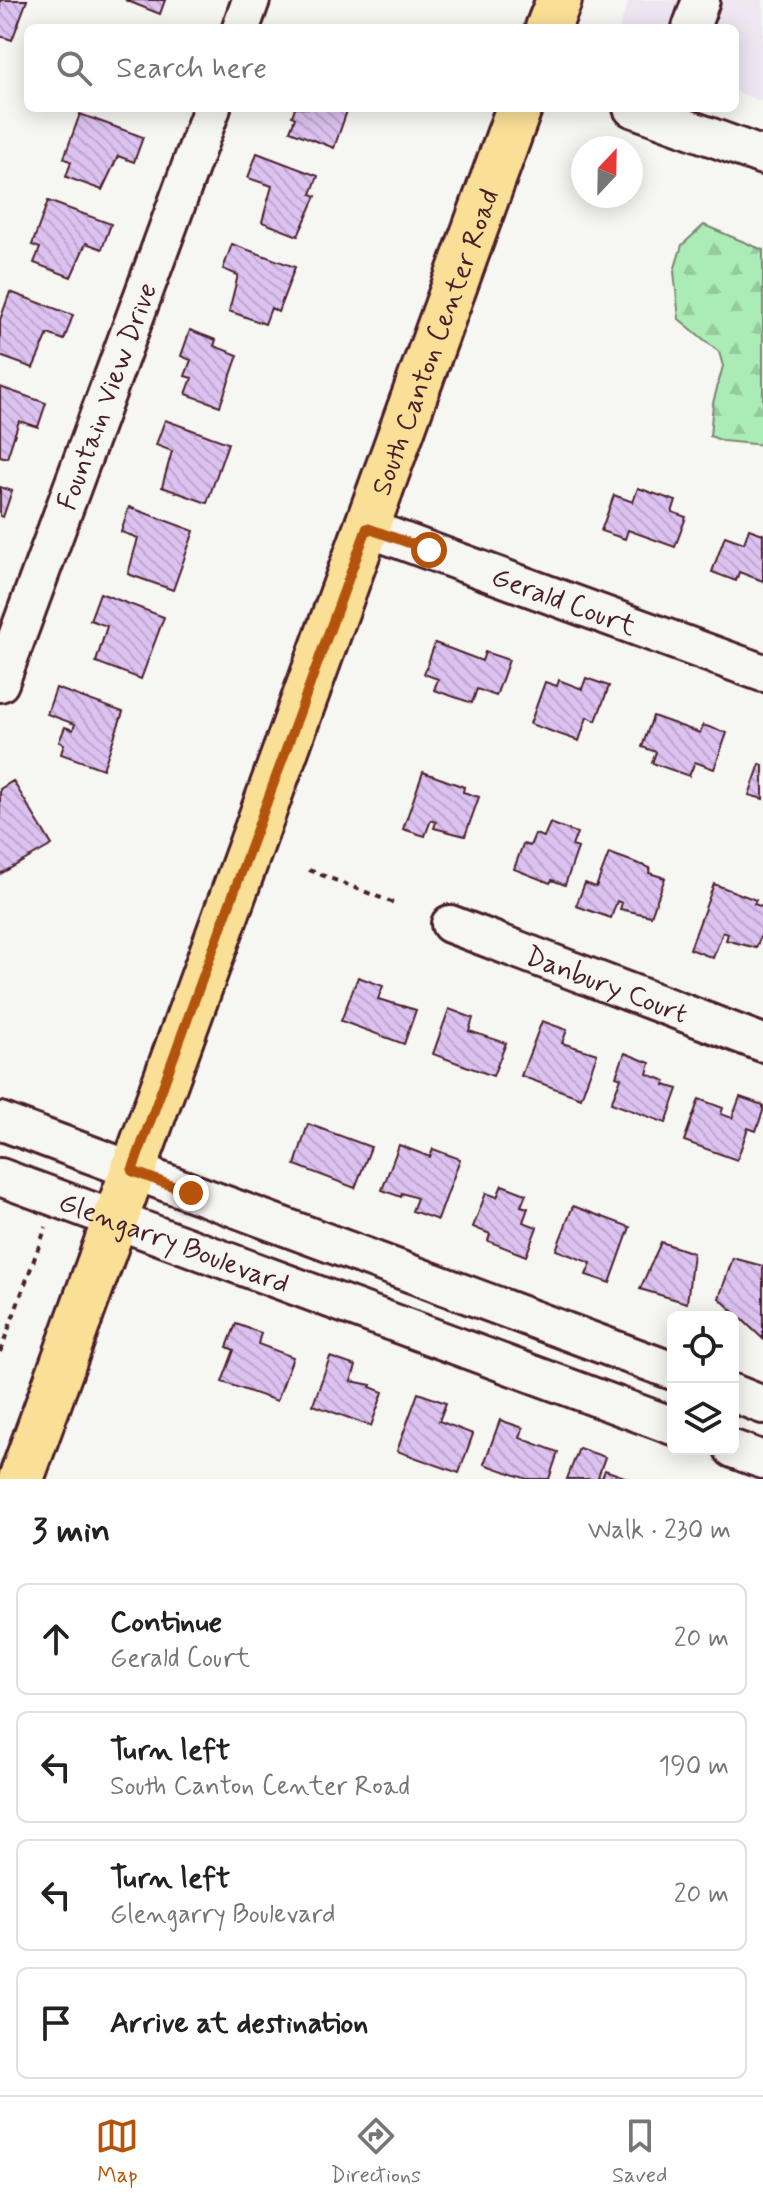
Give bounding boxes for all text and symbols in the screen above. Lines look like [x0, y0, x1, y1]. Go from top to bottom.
search box [24, 24, 739, 112]
icon: search [52, 46, 96, 90]
text: Search here [116, 49, 267, 88]
north arrow [571, 136, 643, 208]
street label: South Canton Center Road [364, 184, 509, 501]
street label: Fountain View Drive [49, 278, 167, 516]
route start [411, 532, 447, 568]
street label: Gerald Court [486, 559, 641, 646]
street label: Danbury Court [520, 938, 692, 1034]
route end [173, 1175, 209, 1211]
street label: Glengarry Boulevard [53, 1184, 294, 1303]
map controls [667, 1311, 739, 1455]
button: locate [667, 1311, 739, 1383]
button: layers [667, 1383, 739, 1455]
text: 3 min [32, 1509, 110, 1554]
text: Walk · 230 m [588, 1514, 731, 1548]
text: Continue [110, 1603, 222, 1642]
icon: ahead [34, 1617, 78, 1661]
text: 20 m [674, 1622, 729, 1656]
text: Gerald Court [110, 1642, 250, 1676]
text: Turn left [110, 1731, 230, 1770]
icon: left [34, 1745, 78, 1789]
text: 190 m [659, 1750, 729, 1784]
text: South Canton Center Road [110, 1770, 410, 1804]
text: Turn left [110, 1859, 230, 1898]
icon: left [34, 1873, 78, 1917]
text: 20 m [674, 1878, 729, 1912]
text: Glengarry Boulevard [110, 1898, 335, 1932]
icon: arrive [34, 2001, 78, 2045]
text: Arrive at destination [110, 2004, 368, 2043]
tab: Map [95, 2114, 139, 2190]
tab: Directions [330, 2114, 421, 2190]
tab: Saved [612, 2114, 667, 2190]

